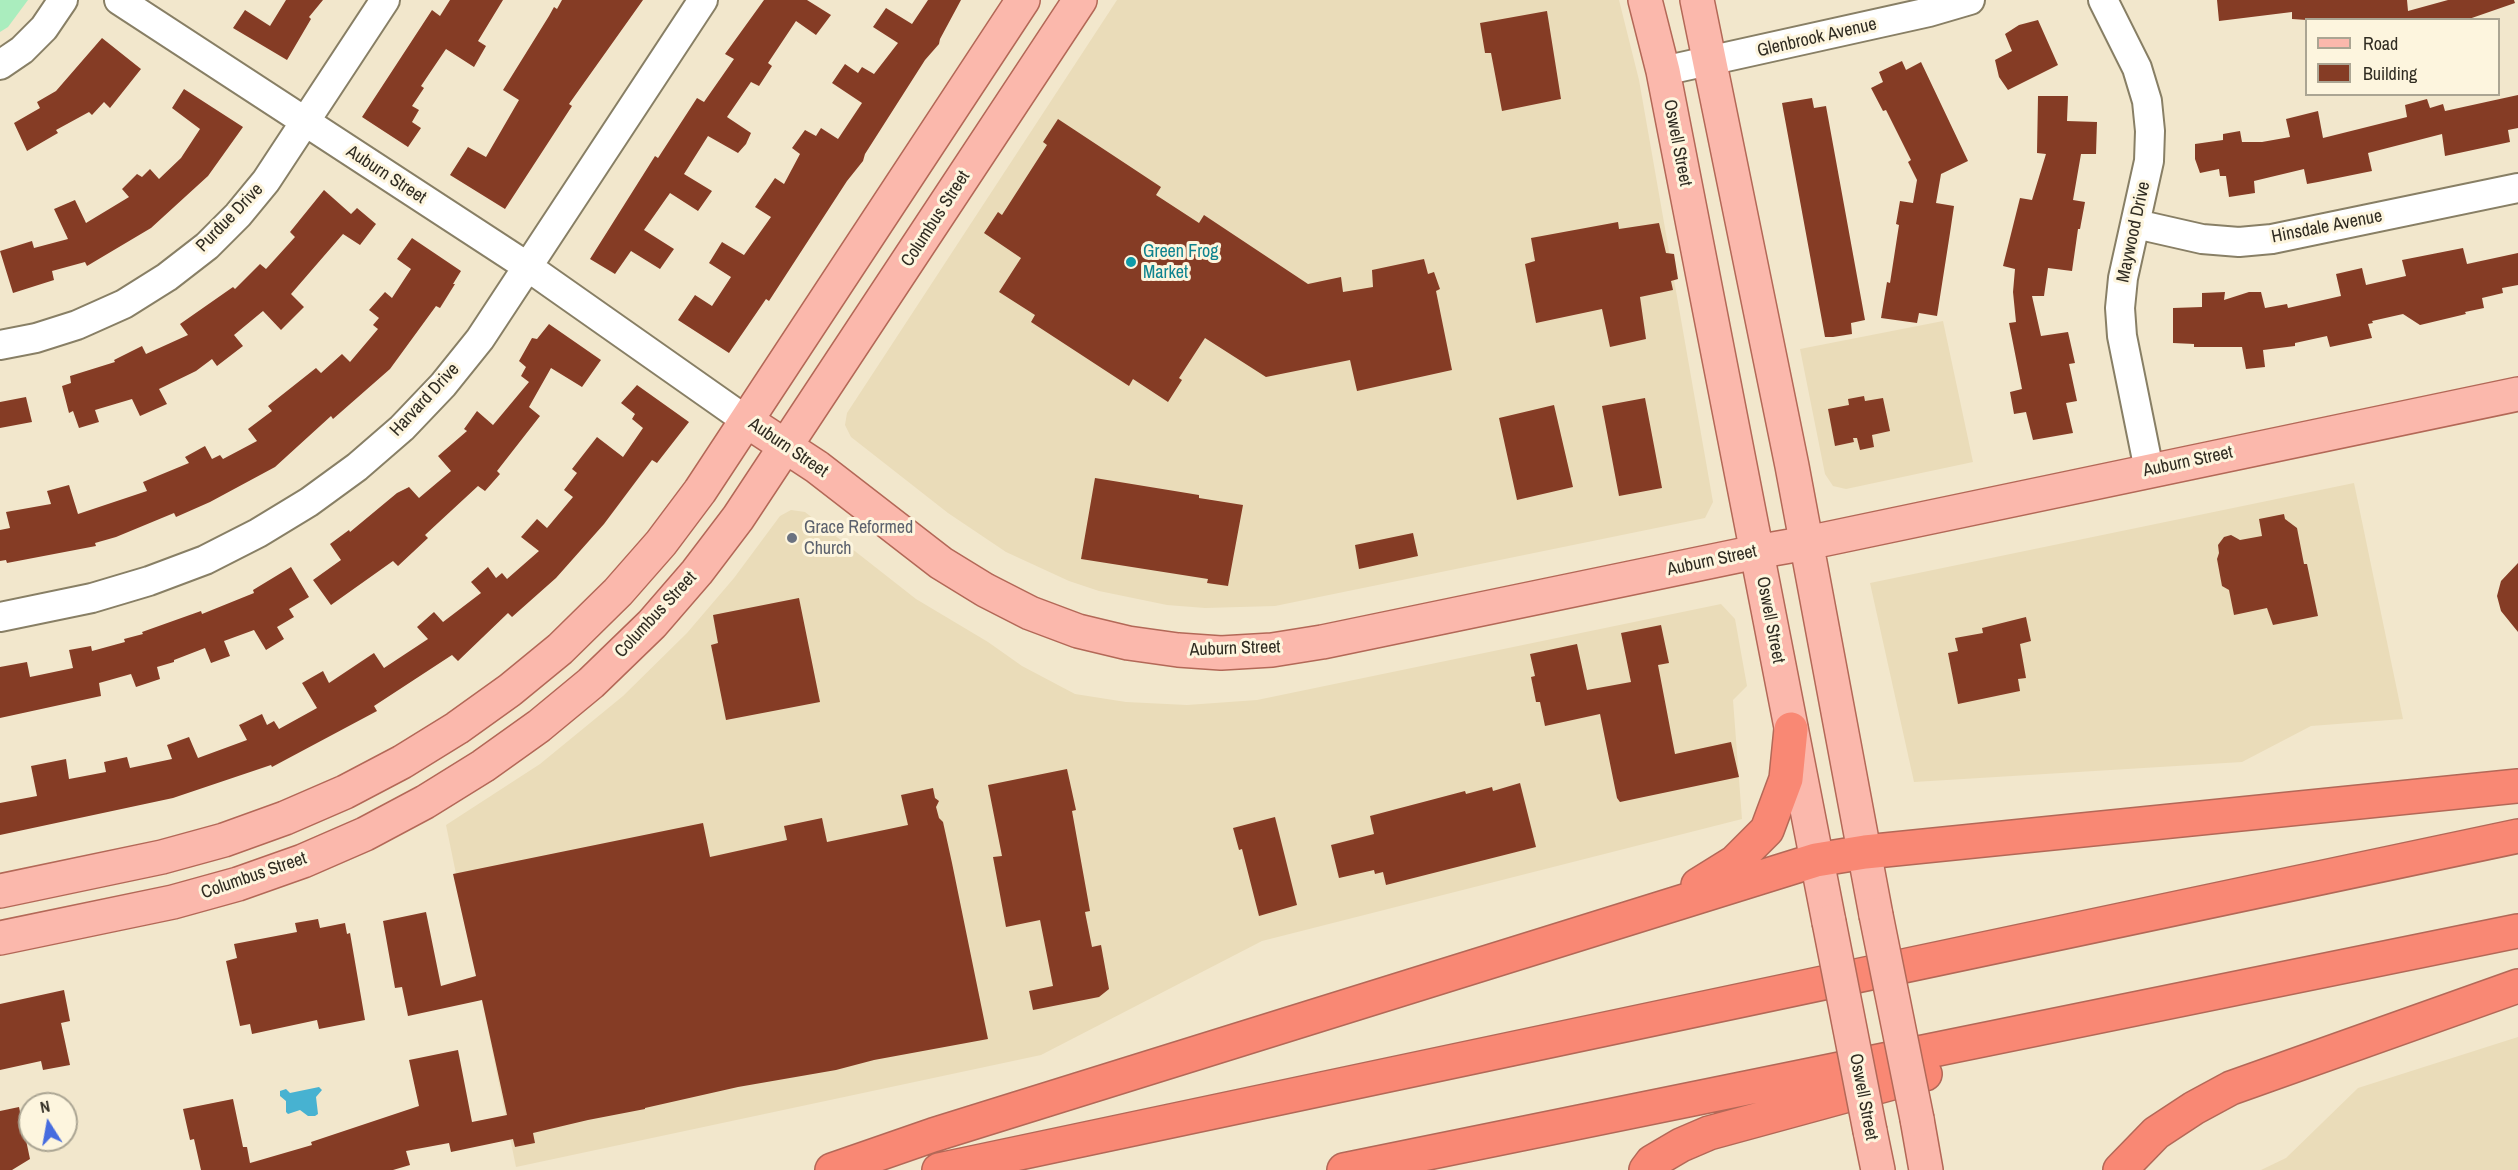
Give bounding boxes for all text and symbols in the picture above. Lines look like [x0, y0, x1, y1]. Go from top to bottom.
street label: Glenbrook Avenue [1755, 14, 1879, 62]
legend [2305, 18, 2500, 96]
text: Road [2363, 31, 2398, 56]
text: Building [2363, 61, 2417, 86]
street label: Oswell Street [1658, 98, 1696, 188]
street label: Auburn Street [342, 141, 430, 209]
street label: Columbus Street [897, 167, 975, 271]
street label: Purdue Drive [192, 179, 268, 257]
street label: Maywood Drive [2113, 180, 2155, 284]
street label: Hinsdale Avenue [2270, 206, 2384, 248]
place label: Green Frog Market [1143, 241, 1218, 284]
marker: Green Frog Market [1124, 255, 1138, 269]
street label: Harvard Drive [386, 359, 464, 441]
street label: Auburn Street [744, 414, 832, 482]
street label: Auburn Street [2141, 442, 2235, 482]
place label: Grace Reformed Church [804, 517, 913, 560]
marker: Grace Reformed Church [785, 531, 799, 545]
street label: Auburn Street [1665, 541, 1759, 581]
street label: Columbus Street [611, 567, 701, 663]
street label: Oswell Street [1751, 575, 1789, 665]
street label: Auburn Street [1189, 637, 1281, 661]
street label: Columbus Street [199, 848, 309, 904]
street label: Oswell Street [1844, 1052, 1882, 1142]
north arrow [18, 1092, 78, 1152]
text: N [38, 1095, 52, 1118]

